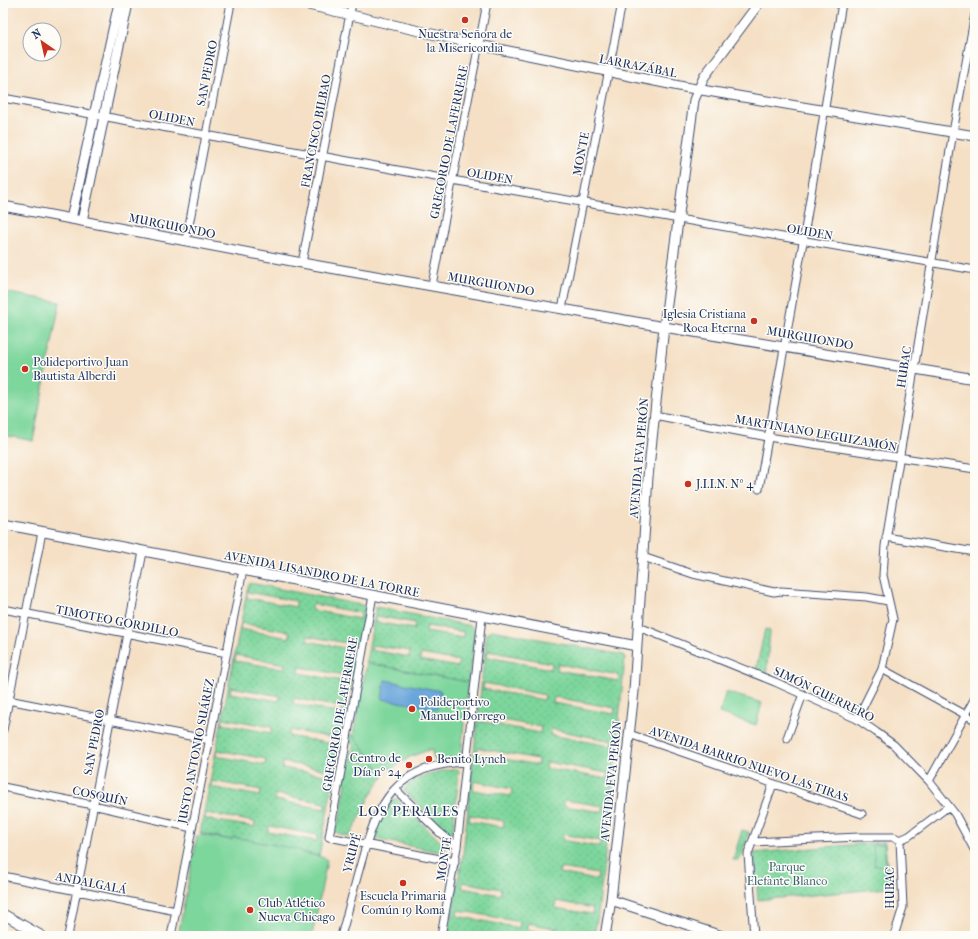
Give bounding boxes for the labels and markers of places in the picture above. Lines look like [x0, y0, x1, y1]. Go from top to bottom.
marker: Nuestra Señora de la Misericordia [460, 15, 470, 25]
place label: Nuestra Señora de la Misericordia [418, 27, 512, 55]
place label: Iglesia Cristiana Roca Eterna [663, 307, 746, 335]
marker: Iglesia Cristiana Roca Eterna [749, 316, 759, 326]
place label: Polideportivo Juan Bautista Alberdi [33, 355, 129, 383]
marker: Polideportivo Juan Bautista Alberdi [20, 364, 30, 374]
place label: J.I.I.N. Nº 4 [695, 477, 754, 491]
marker: J.I.I.N. Nº 4 [683, 479, 693, 489]
place label: Polideportivo Manuel Dorrego [420, 695, 506, 723]
marker: Polideportivo Manuel Dorrego [407, 704, 417, 714]
place label: Centro de Día n° 24 [350, 751, 402, 779]
place label: Benito Lynch [437, 752, 507, 766]
marker: Benito Lynch [424, 754, 434, 764]
marker: Centro de Día n° 24 [404, 760, 414, 770]
marker: Escuela Primaria Común 19 Roma [398, 878, 408, 888]
place label: Escuela Primaria Común 19 Roma [360, 889, 447, 917]
place label: Club Atlético Nueva Chicago [258, 896, 335, 924]
marker: Club Atlético Nueva Chicago [245, 905, 255, 915]

